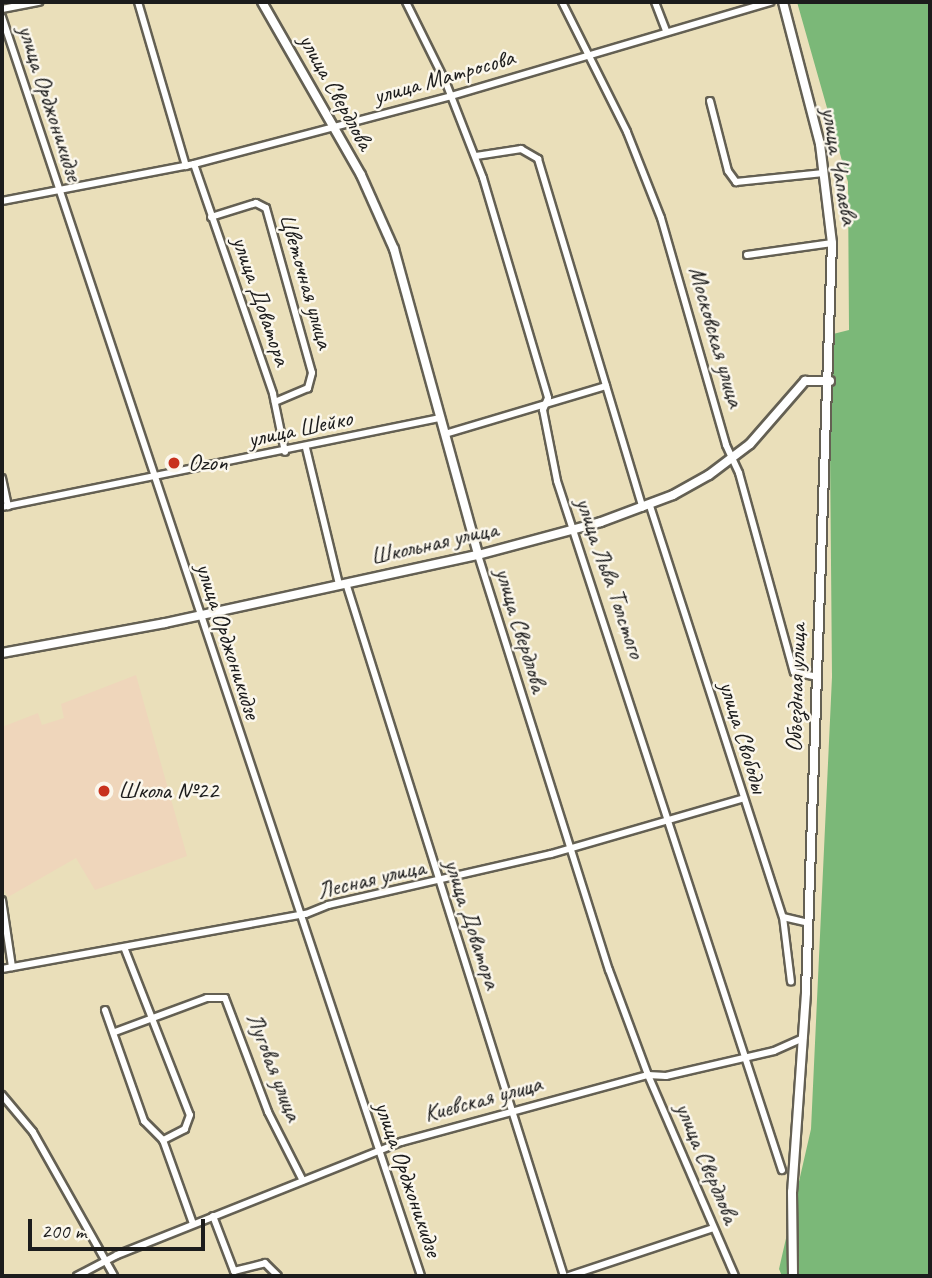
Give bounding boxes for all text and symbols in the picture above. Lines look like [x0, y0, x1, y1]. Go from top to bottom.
street label: улица Орджоникидзе [12, 22, 88, 184]
street label: улица Свердлова [292, 29, 380, 155]
street label: улица Матросова [371, 43, 517, 111]
street label: улица Чапаева [814, 105, 864, 227]
street label: Цветочная улица [273, 209, 339, 353]
street label: улица Доватора [225, 231, 297, 371]
street label: Московская улица [682, 263, 750, 411]
street label: улица Шейко [245, 404, 355, 454]
place label: Ozon [188, 449, 227, 477]
marker: Ozon [166, 455, 182, 471]
street label: улица Льва Толстого [569, 494, 651, 662]
street label: Школьная улица [367, 514, 501, 572]
street label: улица Орджоникидзе [190, 560, 266, 722]
street label: улица Свердлова [488, 564, 554, 696]
street label: Объездная улица [779, 623, 813, 753]
street label: улица Свободы [713, 679, 773, 795]
place label: Школа №22 [118, 777, 218, 805]
marker: Школа №22 [96, 783, 112, 799]
street label: Лесная улица [314, 853, 428, 905]
street label: улица Доватора [437, 854, 507, 994]
street label: Луговая улица [240, 1008, 308, 1126]
street label: Киевская улица [420, 1069, 546, 1129]
street label: улица Свердлова [669, 1098, 745, 1228]
street label: улица Орджоникидзе [368, 1099, 448, 1259]
scale bar [32, 1204, 208, 1248]
text: 200 m [41, 1218, 86, 1244]

